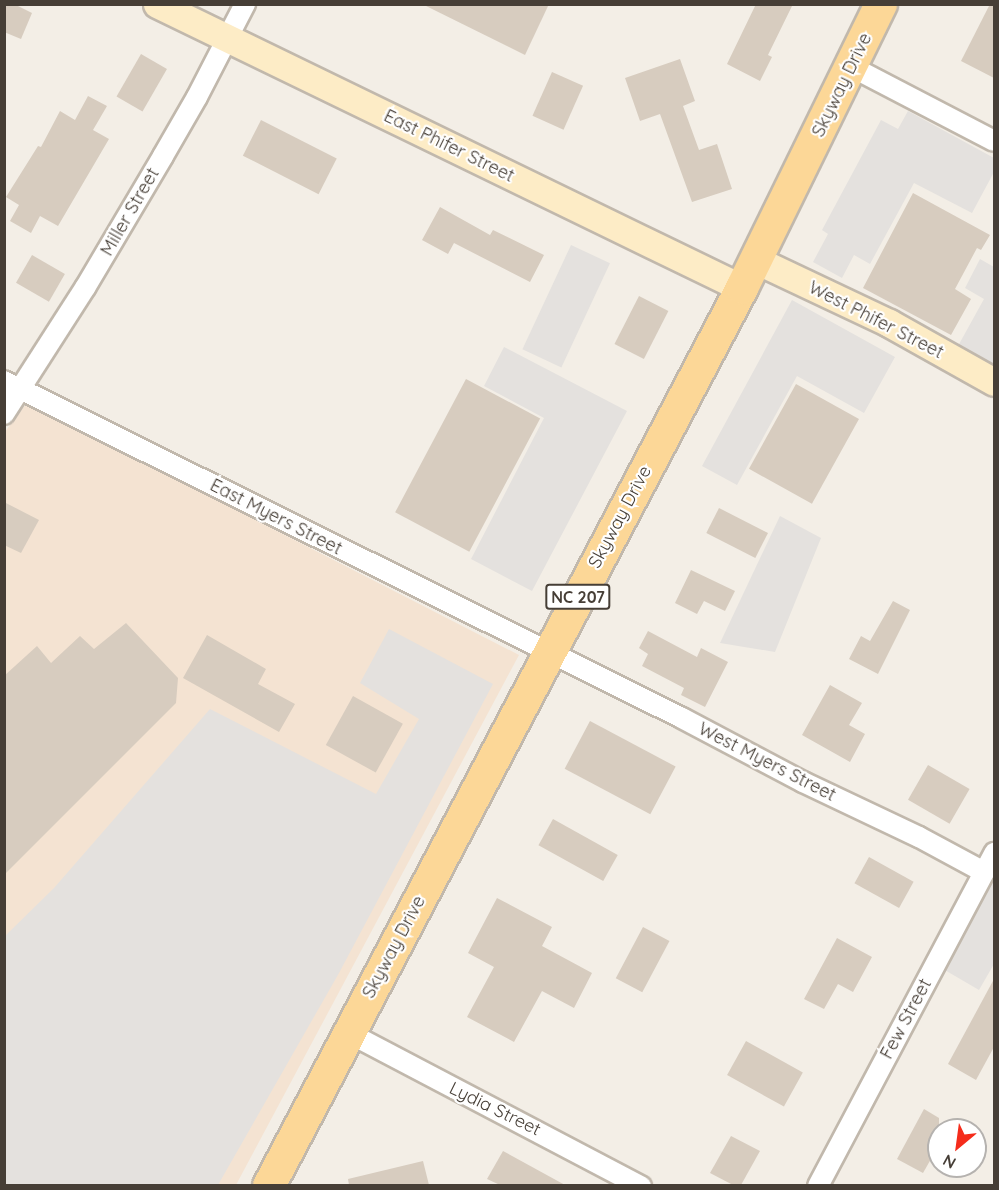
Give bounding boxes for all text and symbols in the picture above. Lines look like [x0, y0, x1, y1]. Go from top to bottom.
street label: Skyway Drive [808, 30, 876, 140]
street label: East Phifer Street [380, 105, 518, 187]
street label: Miller Street [96, 164, 164, 260]
street label: West Phifer Street [805, 277, 947, 363]
street label: Skyway Drive [584, 462, 656, 572]
street label: East Myers Street [206, 474, 346, 560]
road number: NC 207 [545, 584, 611, 610]
street label: West Myers Street [695, 718, 839, 806]
street label: Skyway Drive [358, 892, 430, 1002]
street label: Few Street [876, 975, 936, 1063]
street label: Lydia Street [446, 1078, 544, 1140]
north arrow [927, 1118, 987, 1178]
text: N [939, 1150, 959, 1174]

